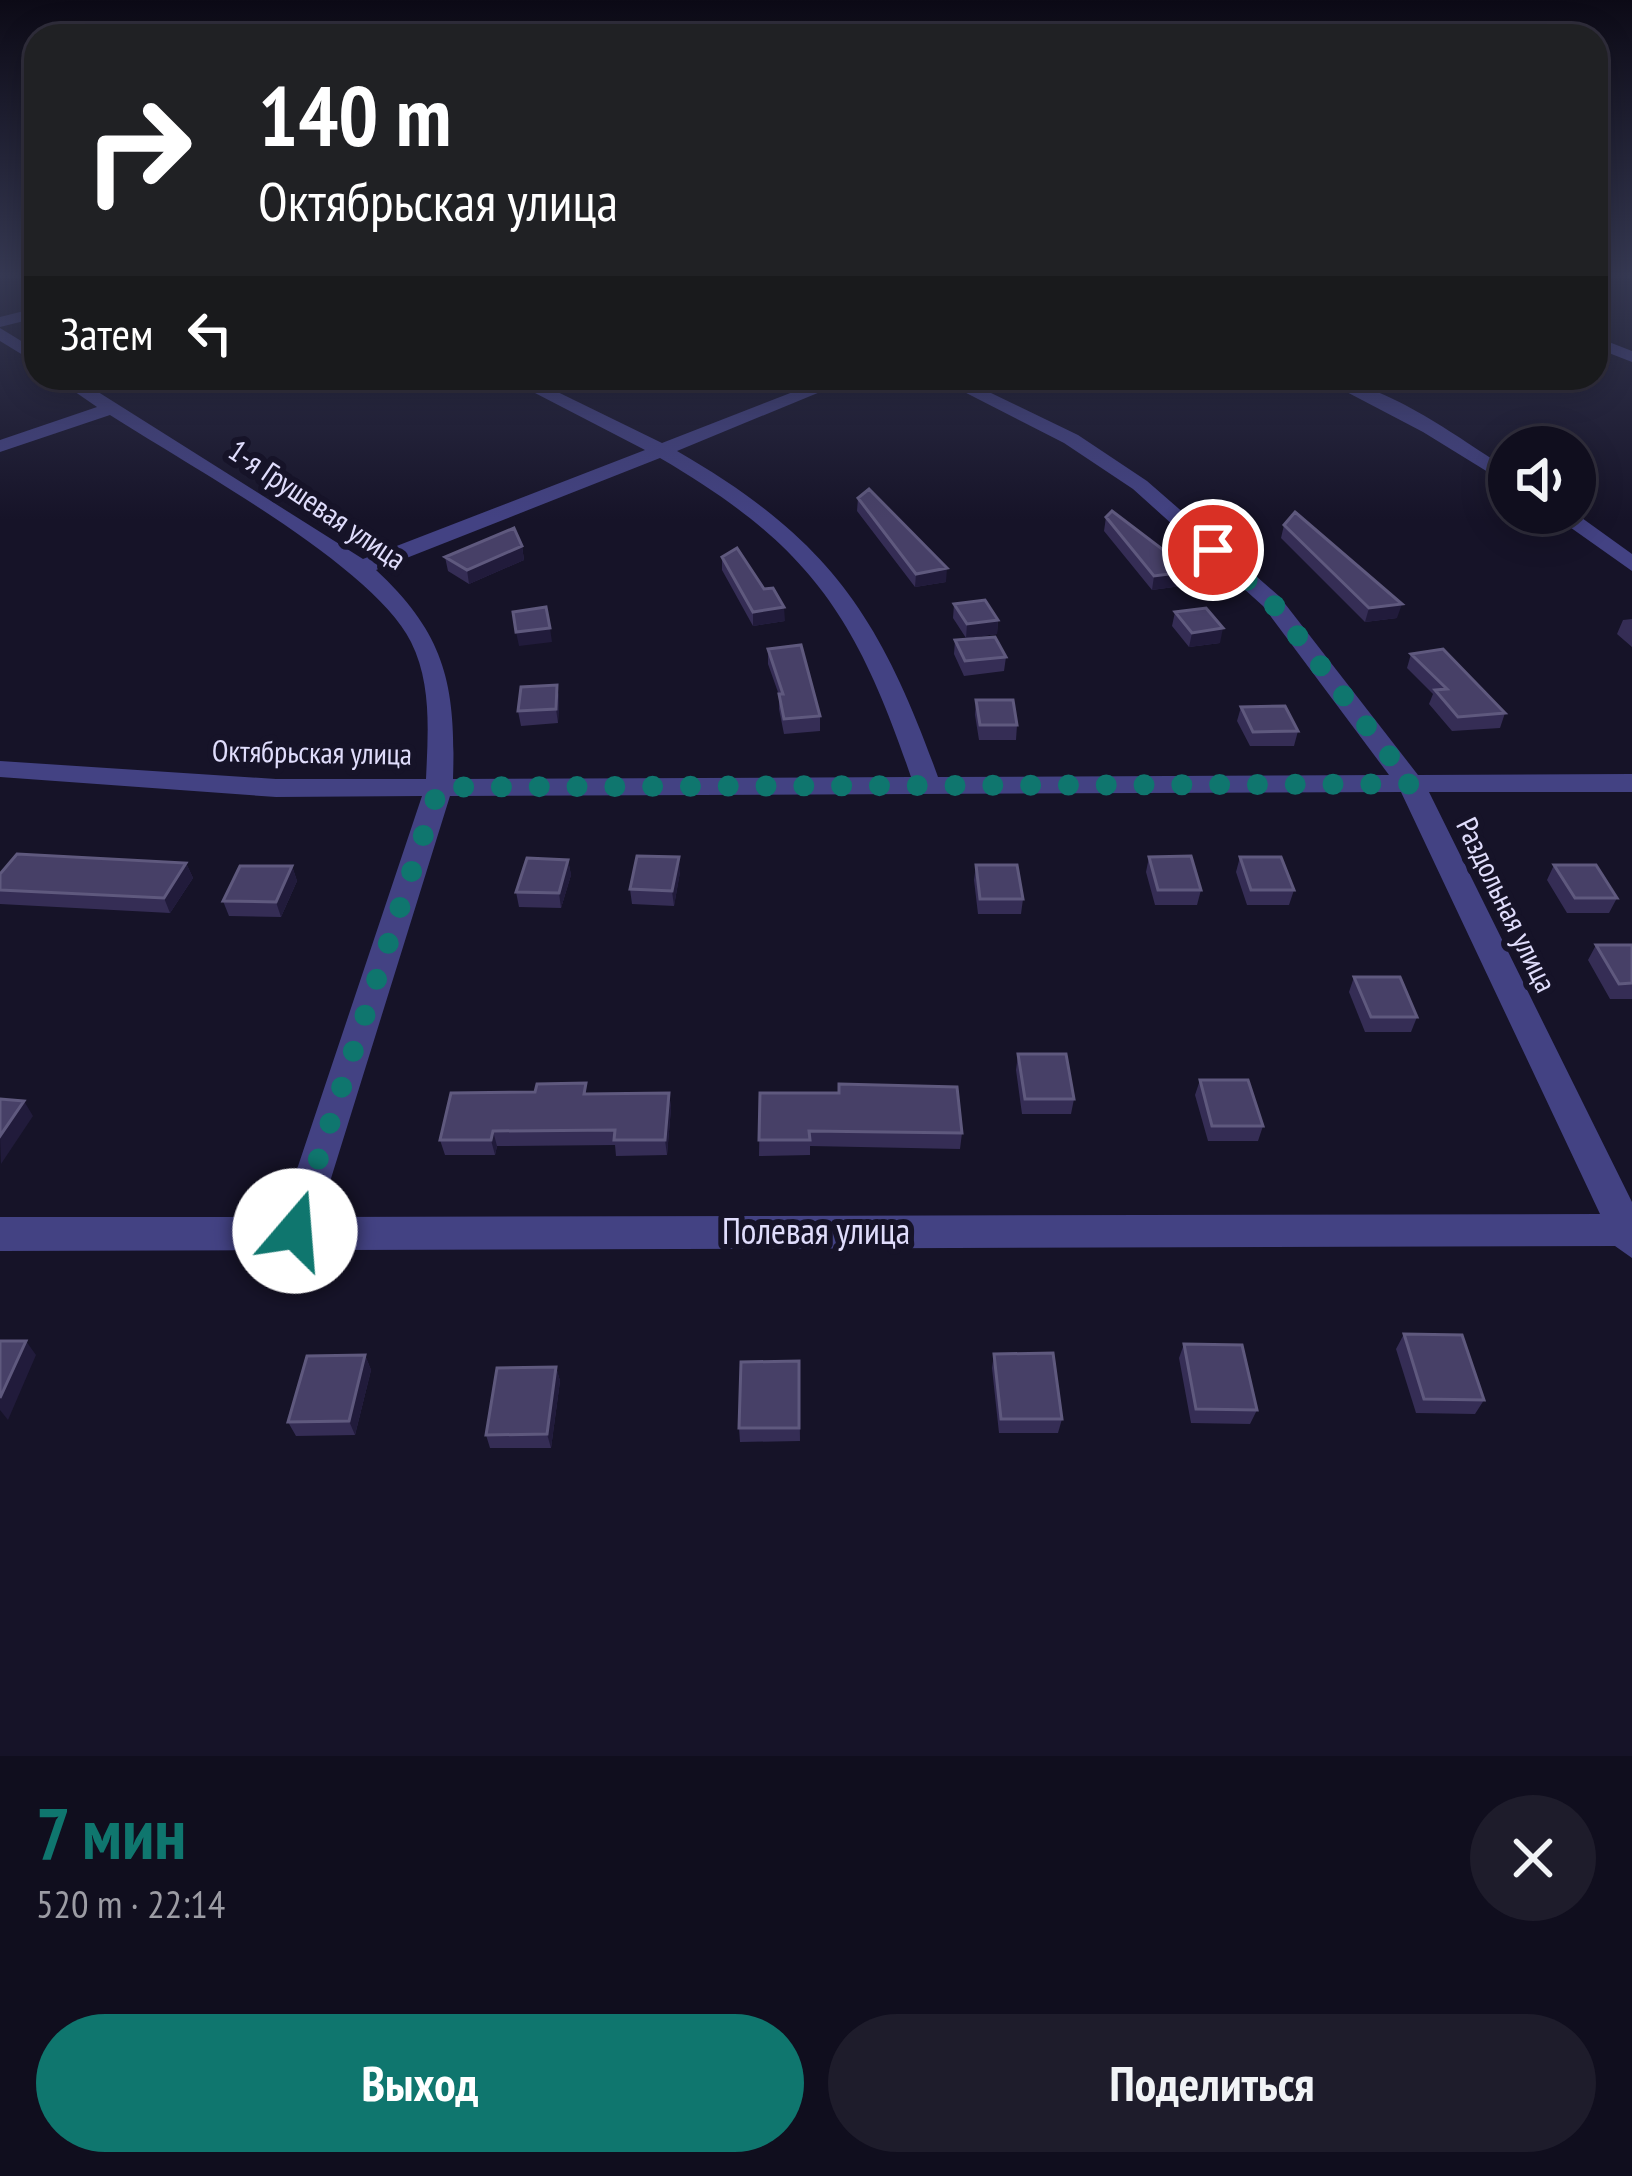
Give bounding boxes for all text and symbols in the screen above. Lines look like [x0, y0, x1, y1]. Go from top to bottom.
text: 140 m [258, 60, 451, 169]
icon: right [60, 72, 216, 228]
text: Октябрьская улица [258, 166, 618, 236]
icon: left [177, 300, 243, 366]
text: Затем [60, 304, 153, 362]
map controls [1488, 426, 1596, 534]
button: sound [1488, 426, 1596, 534]
street label: 1-я Грушевая улица [222, 430, 414, 577]
pin [1162, 499, 1264, 601]
icon: arrive [1180, 517, 1246, 583]
street label: Октябрьская улица [212, 730, 412, 773]
street label: Раздольная улица [1448, 811, 1566, 998]
position arrow [232, 1168, 358, 1294]
street label: Полевая улица [722, 1207, 910, 1254]
text: 7 мин [36, 1786, 186, 1879]
button: close [1470, 1795, 1596, 1921]
text: 520 m · 22:14 [36, 1878, 225, 1929]
button: Выход [36, 2014, 804, 2152]
button: Поделиться [828, 2014, 1596, 2152]

